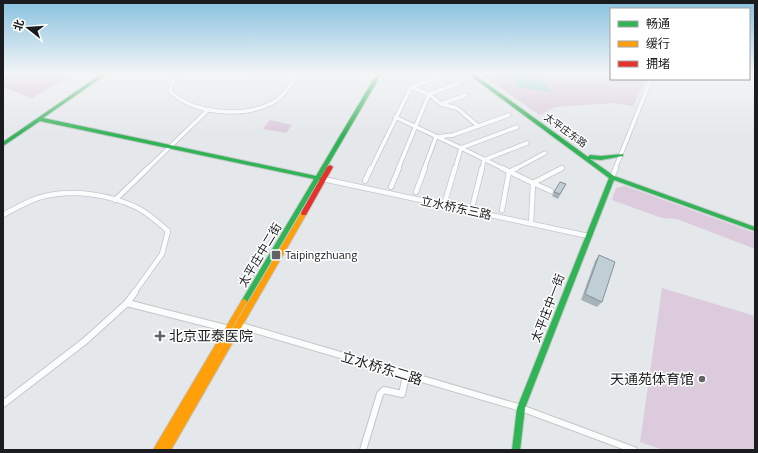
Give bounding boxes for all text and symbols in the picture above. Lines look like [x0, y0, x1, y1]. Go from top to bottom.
north arrow [8, 8, 48, 48]
legend [610, 8, 750, 80]
text: 畅通 [646, 14, 670, 33]
text: 北 [9, 17, 28, 33]
text: 缓行 [646, 34, 670, 53]
text: 拥堵 [646, 54, 670, 73]
street label: 太平庄东路 [541, 110, 590, 151]
street label: 立水桥东三路 [419, 191, 493, 224]
street label: 太平庄中二街 [233, 219, 286, 291]
place label: Taipingzhuang [285, 245, 357, 264]
marker: Taipingzhuang [270, 249, 282, 261]
street label: 太平庄中一街 [526, 271, 569, 345]
place label: 北京亚泰医院 [169, 325, 253, 346]
marker: 北京亚泰医院 [154, 330, 166, 342]
street label: 立水桥东二路 [339, 345, 425, 390]
place label: 天通苑体育馆 [610, 368, 694, 389]
marker: 天通苑体育馆 [697, 374, 707, 384]

